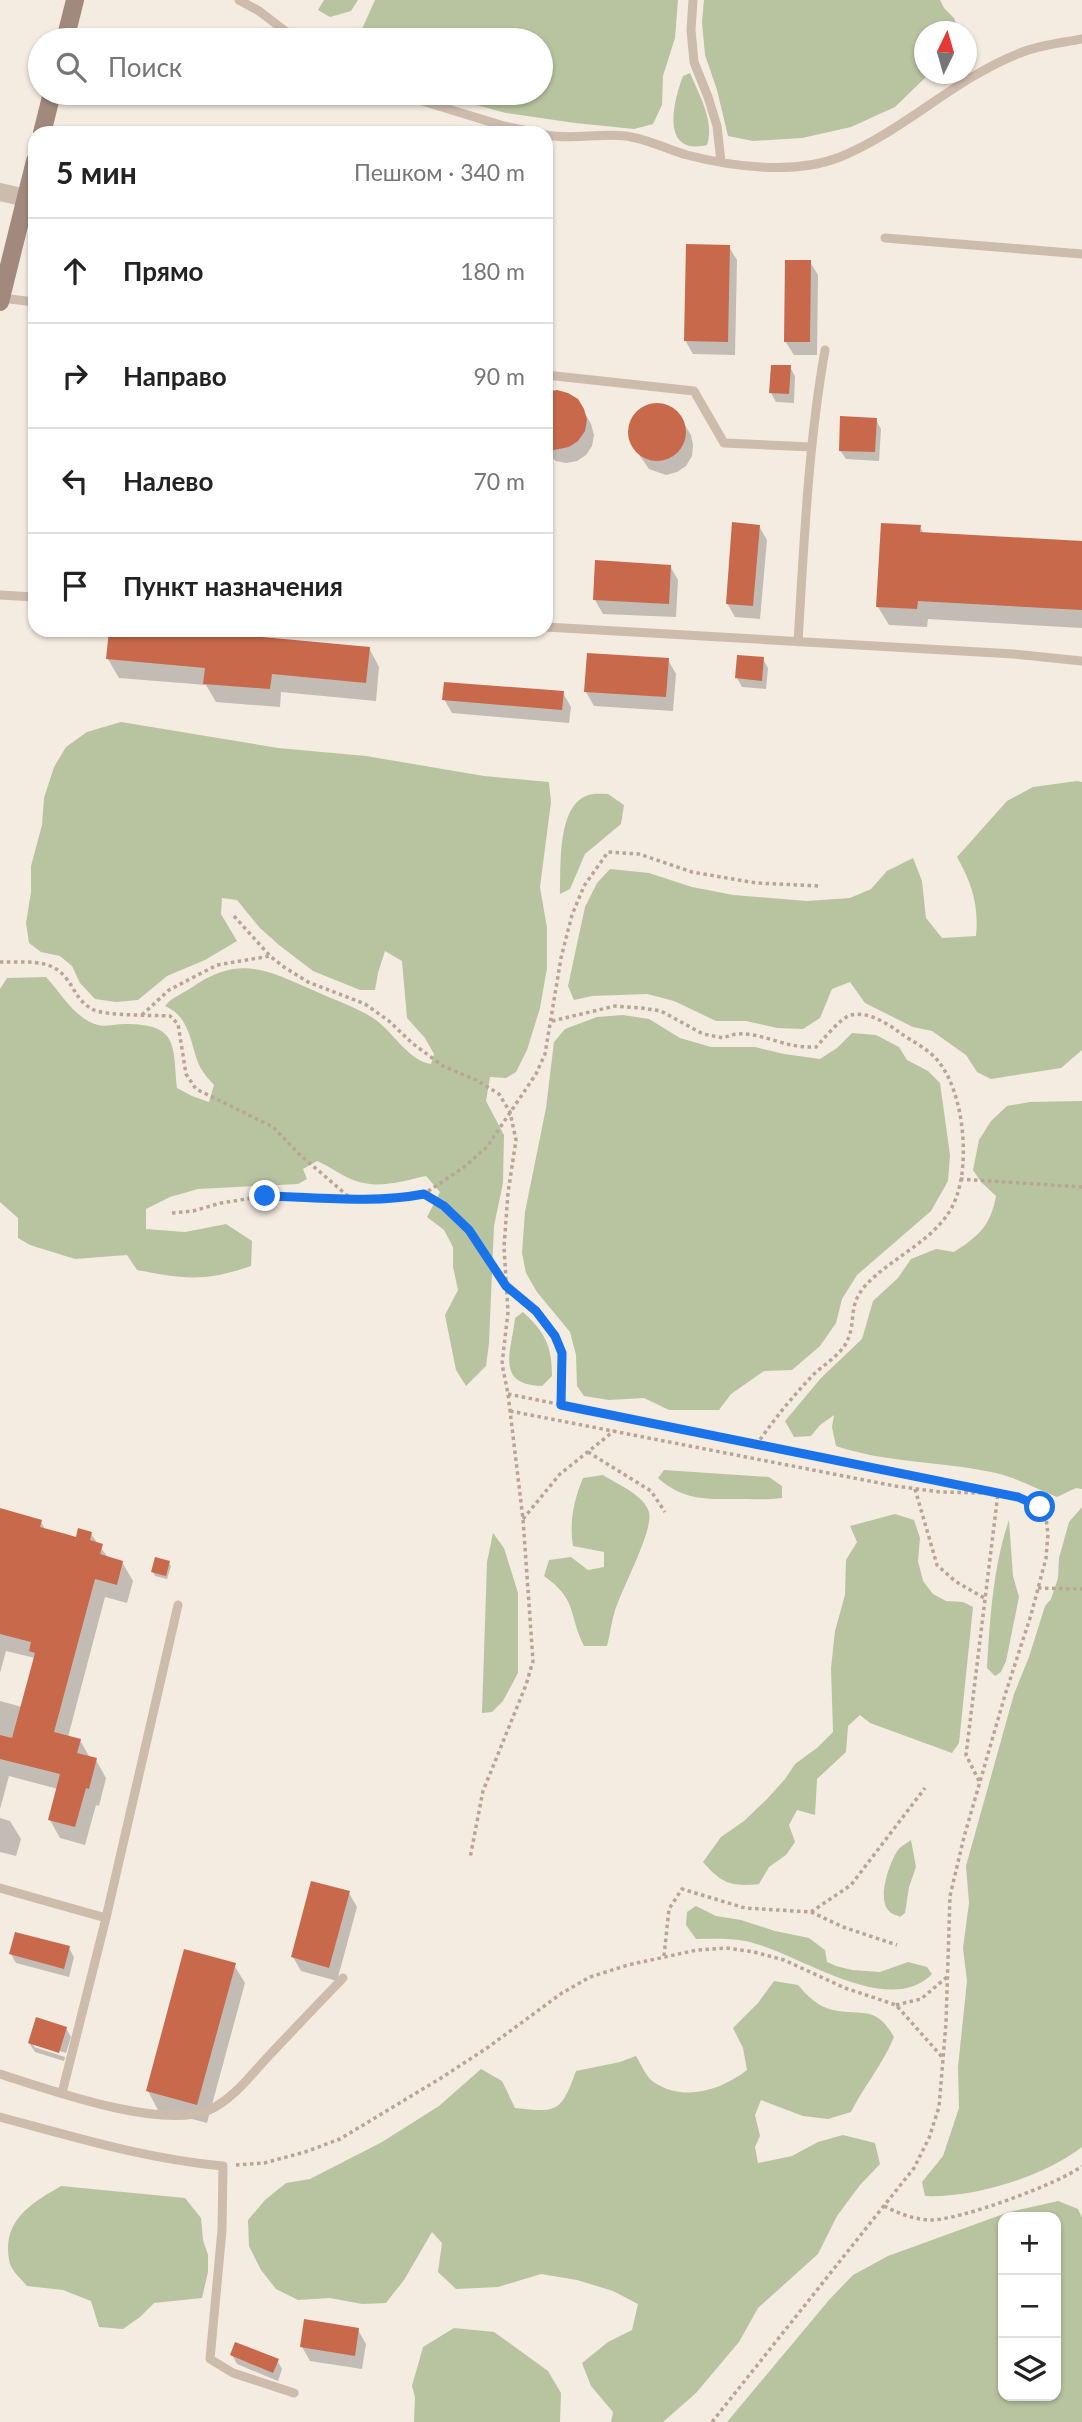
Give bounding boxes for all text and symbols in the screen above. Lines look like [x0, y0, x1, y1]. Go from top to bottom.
north arrow [914, 21, 977, 84]
search box [28, 28, 553, 105]
icon: search [52, 48, 90, 86]
text: Поиск [108, 51, 182, 83]
text: 5 мин [56, 154, 137, 190]
text: Пешком · 340 m [354, 158, 525, 186]
icon: ahead [56, 252, 94, 290]
text: Прямо [123, 255, 204, 287]
text: 180 m [460, 257, 525, 285]
icon: right [56, 357, 94, 395]
text: Направо [123, 360, 227, 392]
text: 90 m [474, 362, 525, 390]
icon: left [56, 462, 94, 500]
text: Налево [123, 465, 213, 497]
text: 70 m [474, 467, 525, 495]
icon: arrive [56, 567, 94, 605]
text: Пункт назначения [123, 570, 343, 602]
route end [249, 1180, 280, 1211]
route start [1024, 1491, 1055, 1522]
map controls [998, 2212, 1061, 2401]
button: + [998, 2212, 1061, 2275]
button: − [998, 2275, 1061, 2338]
button: layers [998, 2338, 1061, 2401]

